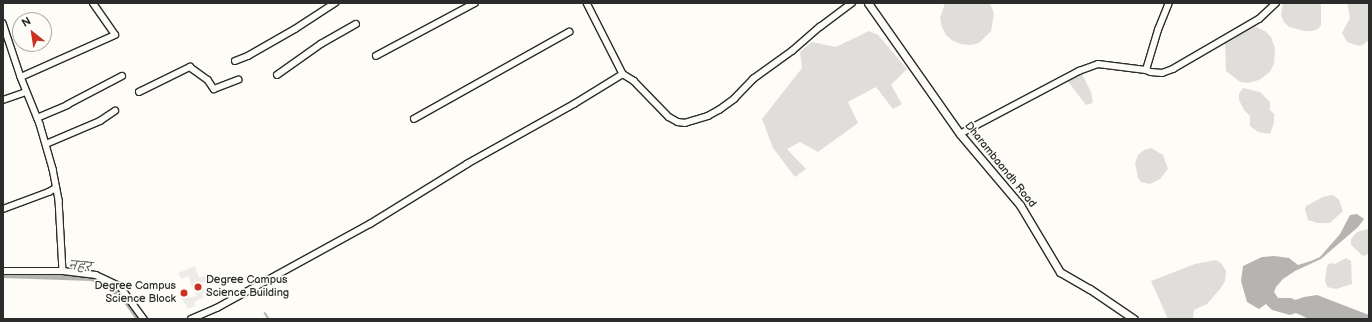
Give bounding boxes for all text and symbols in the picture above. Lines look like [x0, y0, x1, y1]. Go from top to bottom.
north arrow [12, 12, 52, 52]
text: N [19, 14, 33, 30]
street label: Dharambaandh Road [961, 120, 1039, 210]
water label: नहर [68, 259, 92, 275]
place label: Degree Campus Science Building [206, 274, 289, 300]
place label: Degree Campus Science Block [95, 280, 176, 306]
marker: Degree Campus Science Building [193, 282, 203, 292]
marker: Degree Campus Science Block [179, 288, 189, 298]

